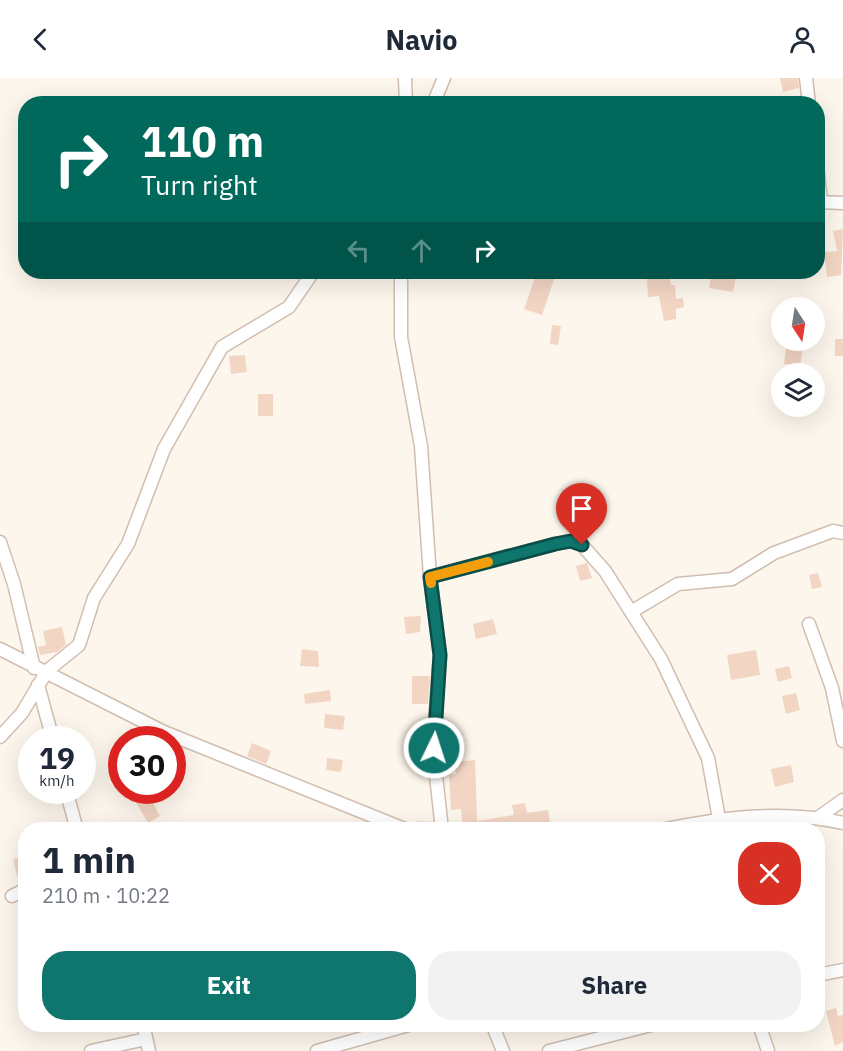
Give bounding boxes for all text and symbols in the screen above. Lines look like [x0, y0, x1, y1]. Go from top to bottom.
text: Navio [385, 22, 458, 57]
icon: back [24, 23, 57, 56]
icon: person [786, 23, 819, 56]
text: 110 m [141, 114, 264, 169]
icon: right [42, 120, 120, 198]
text: Turn right [141, 167, 258, 202]
icon: left [342, 234, 375, 267]
icon: ahead [405, 234, 438, 267]
icon: right [468, 234, 501, 267]
north arrow [771, 297, 825, 351]
map controls [771, 297, 825, 417]
button: layers [771, 363, 825, 417]
pin [556, 483, 607, 545]
icon: arrive [565, 492, 598, 525]
position arrow [402, 716, 466, 780]
speed limit sign: 30 [108, 726, 186, 804]
text: 19 [39, 738, 75, 777]
text: km/h [39, 771, 75, 790]
text: 1 min [42, 836, 136, 883]
button: close [738, 842, 801, 905]
text: 210 m · 10:22 [42, 882, 170, 909]
button: Exit [42, 951, 416, 1020]
button: Share [428, 951, 801, 1020]

